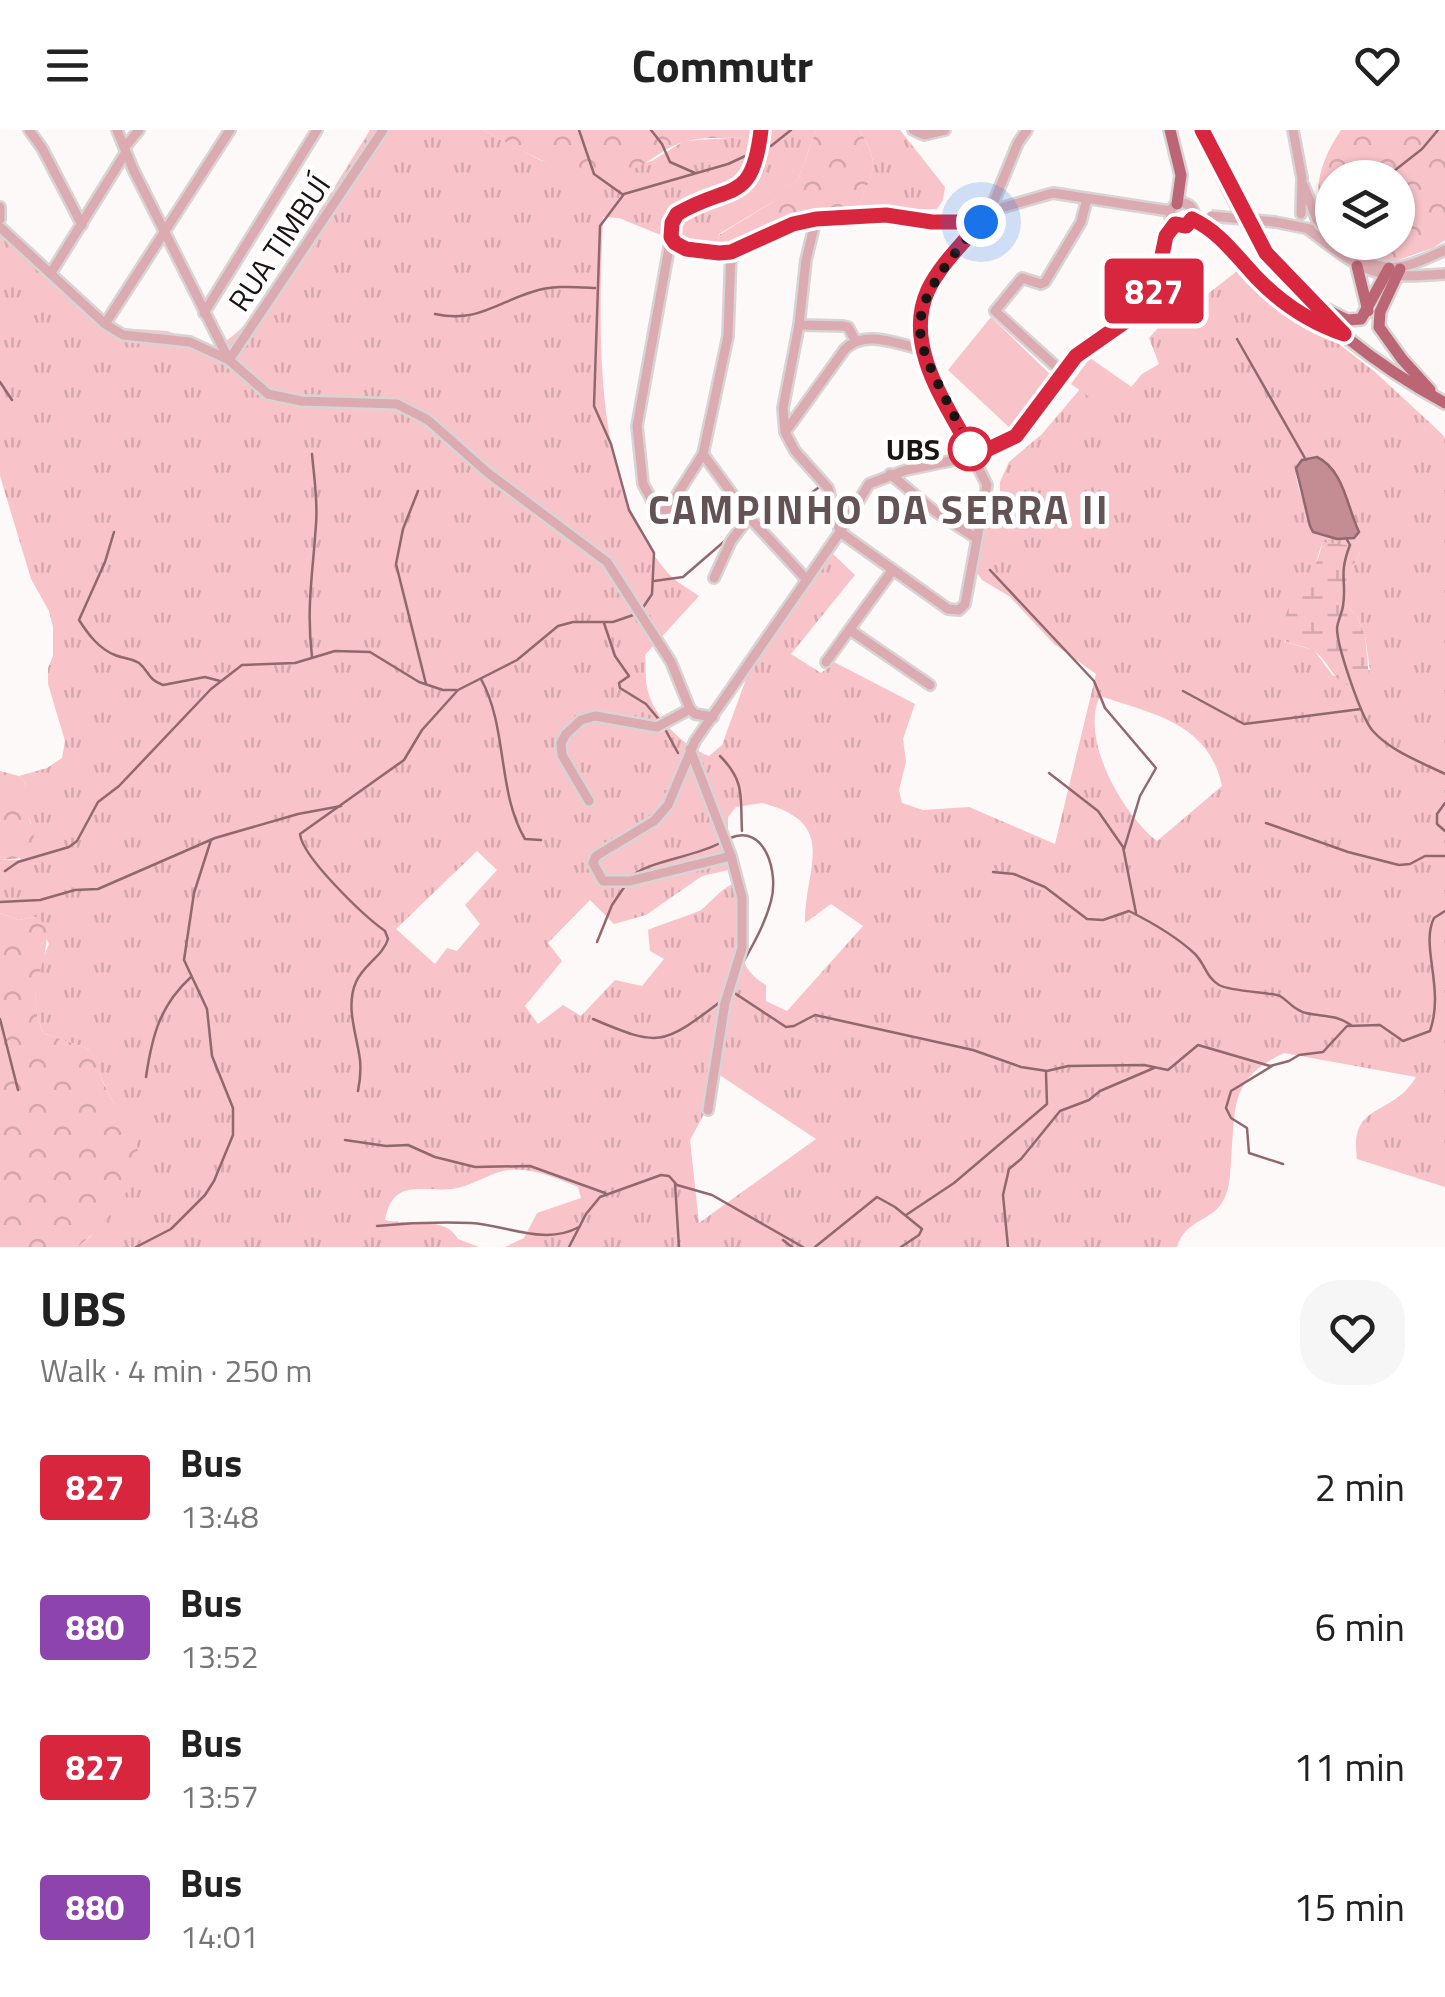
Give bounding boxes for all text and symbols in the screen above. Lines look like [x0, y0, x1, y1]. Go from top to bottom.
text: Commutr [632, 31, 813, 99]
icon: menu [40, 38, 95, 93]
icon: heart [1350, 38, 1405, 93]
map controls [1315, 160, 1415, 260]
button: layers [1315, 160, 1415, 260]
street label: RUA TIMBUÍ [216, 165, 342, 320]
your location [956, 197, 1006, 247]
line badge: 827 [1096, 258, 1212, 324]
text: 827 [1125, 264, 1183, 318]
place label: UBS [886, 426, 940, 472]
marker: UBS [949, 428, 991, 470]
district label: CAMPINHO DA SERRA II [648, 479, 1110, 540]
text: UBS [40, 1272, 127, 1345]
button: heart [1300, 1280, 1405, 1385]
text: Walk · 4 min · 250 m [40, 1346, 312, 1394]
text: Bus [180, 1434, 242, 1492]
text: 2 min [1315, 1458, 1405, 1516]
text: 827 [66, 1460, 124, 1514]
text: 13:48 [180, 1492, 259, 1540]
text: Bus [180, 1574, 242, 1632]
text: 6 min [1315, 1598, 1405, 1656]
text: 880 [66, 1600, 124, 1654]
text: 13:52 [180, 1632, 259, 1680]
text: Bus [180, 1714, 242, 1772]
text: 11 min [1294, 1738, 1405, 1796]
text: 827 [66, 1740, 124, 1794]
text: 13:57 [180, 1772, 259, 1820]
text: Bus [180, 1854, 242, 1912]
text: 15 min [1294, 1878, 1405, 1936]
text: 880 [66, 1880, 124, 1934]
text: 14:01 [180, 1912, 259, 1960]

